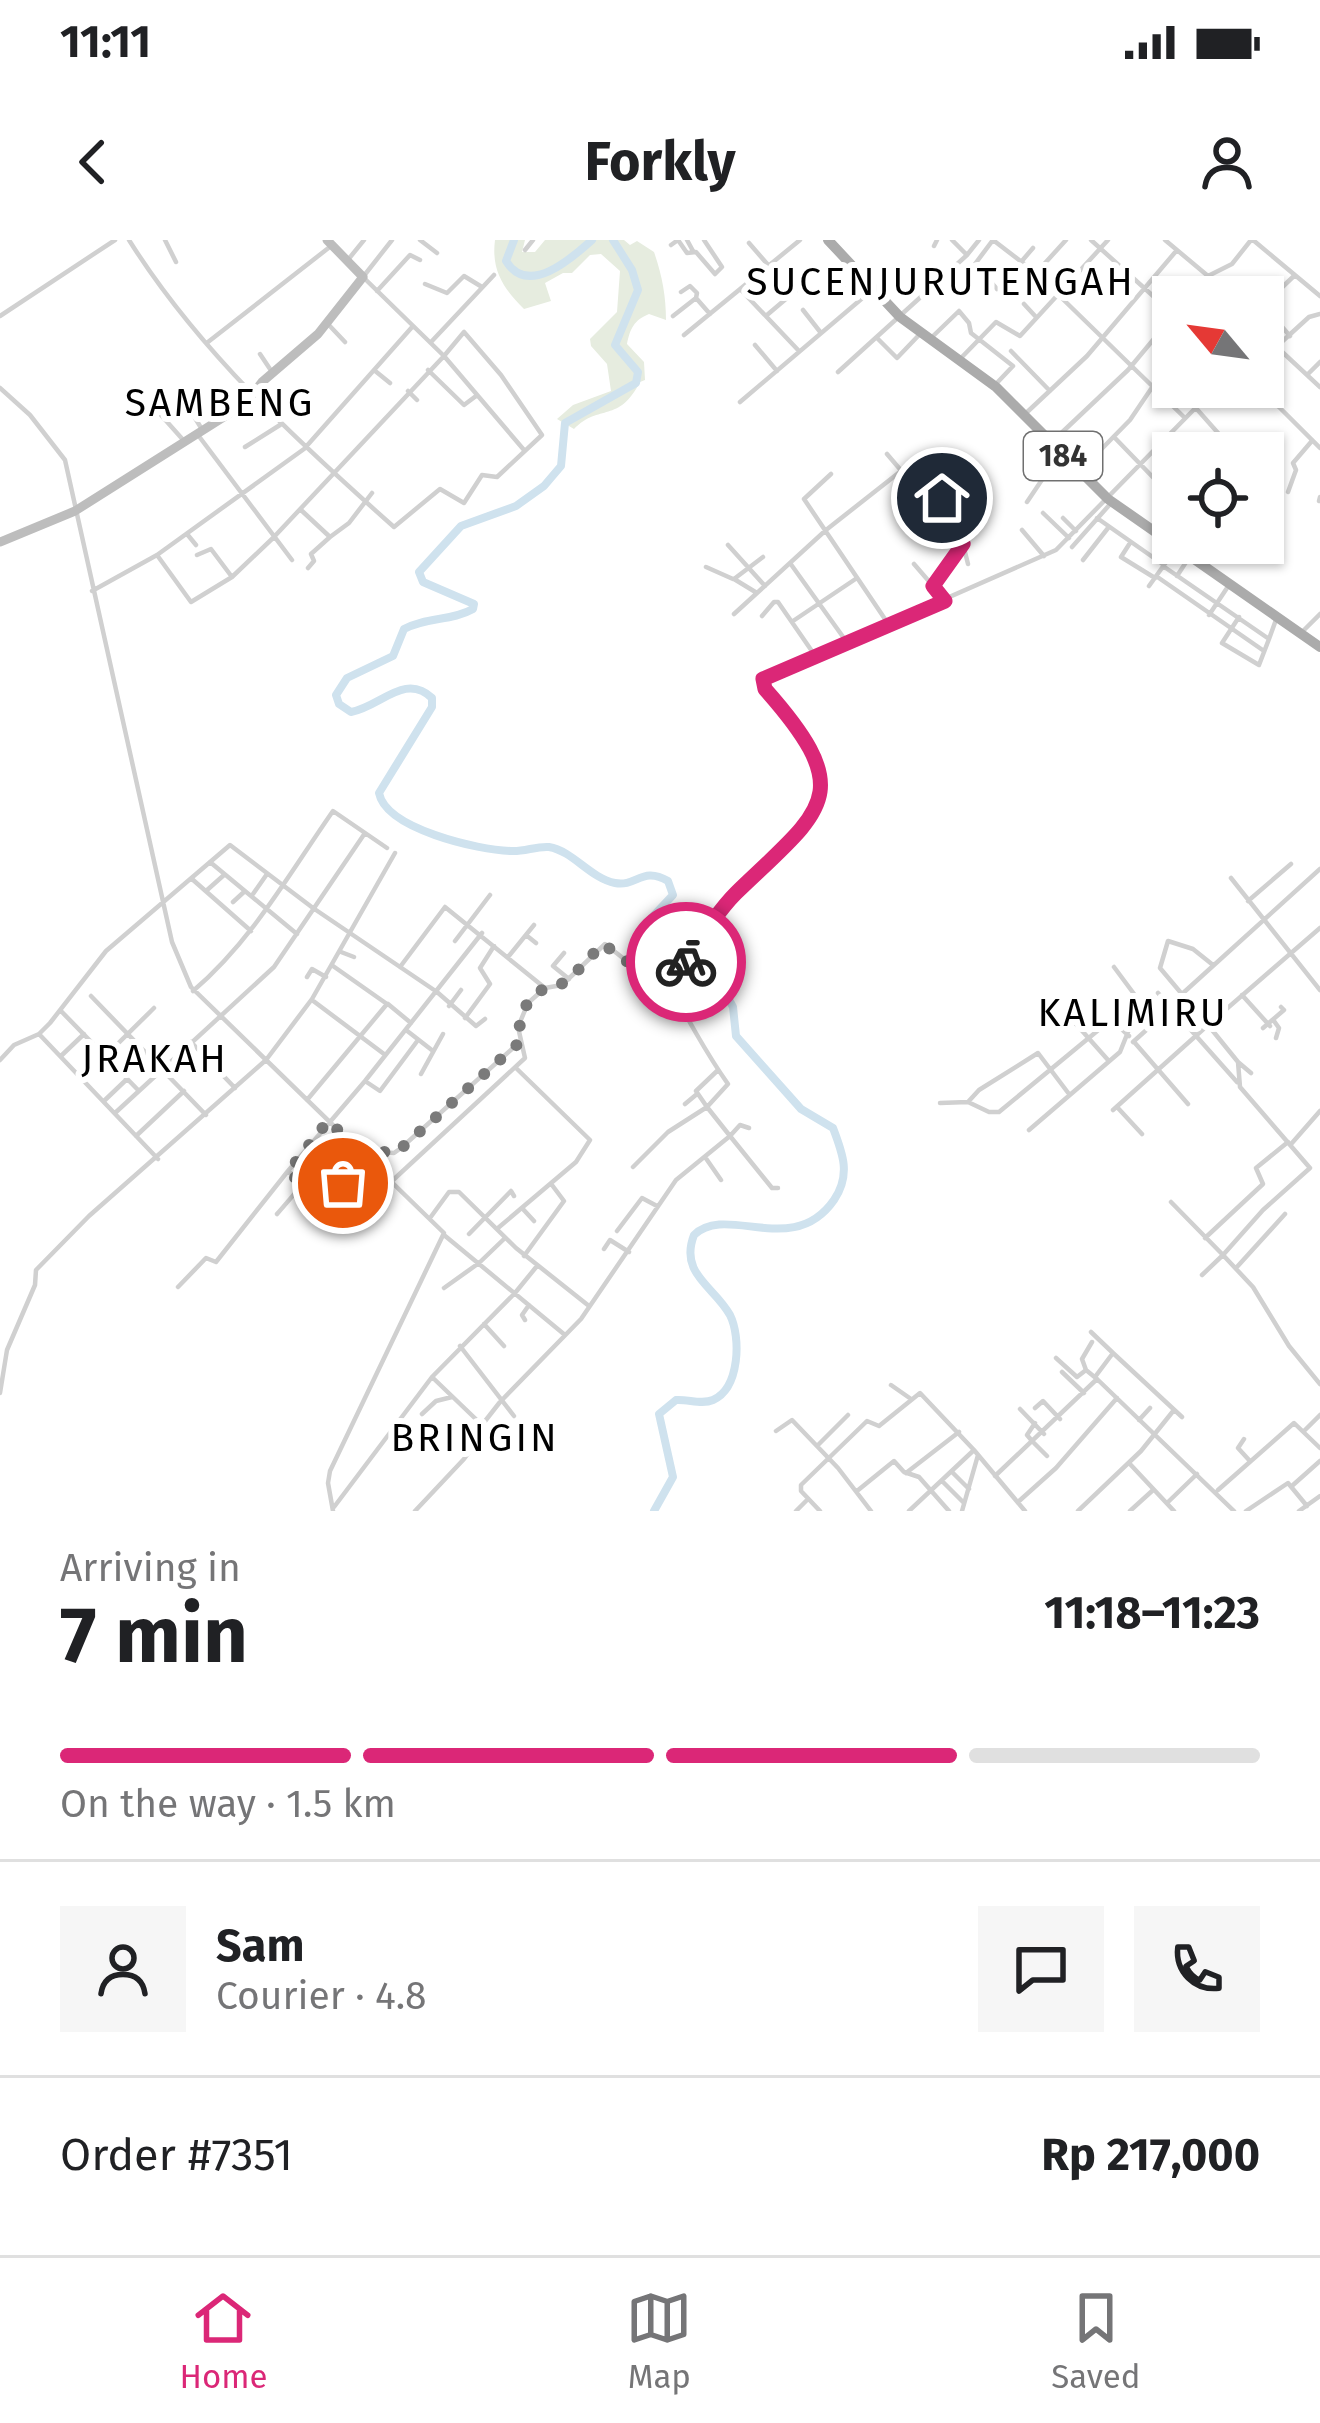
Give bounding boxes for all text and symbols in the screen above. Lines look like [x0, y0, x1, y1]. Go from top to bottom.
text: 11:11 [60, 15, 151, 69]
icon: back [60, 129, 126, 195]
icon: person [1194, 129, 1260, 195]
text: Forkly [585, 130, 735, 194]
district label: SUCENJURUTENGAH [746, 259, 1136, 305]
north arrow [1152, 276, 1284, 408]
map controls [1152, 276, 1284, 564]
district label: SAMBENG [125, 380, 315, 426]
road number: 184 [1024, 432, 1102, 480]
button: locate [1152, 432, 1284, 564]
pin [891, 447, 993, 549]
icon: home [909, 465, 975, 531]
courier [626, 902, 746, 1022]
icon: bike [653, 929, 719, 995]
district label: KALIMIRU [1037, 990, 1229, 1036]
district label: JRAKAH [81, 1036, 229, 1082]
pin [292, 1132, 394, 1234]
icon: bag [310, 1150, 376, 1216]
district label: BRINGIN [390, 1415, 560, 1461]
text: Arriving in [60, 1545, 241, 1591]
text: 11:18–11:23 [1044, 1586, 1260, 1640]
text: 7 min [60, 1589, 248, 1683]
text: On the way · 1.5 km [60, 1781, 396, 1827]
button: person [60, 1906, 186, 2032]
button: chat [978, 1906, 1104, 2032]
button: phone [1134, 1906, 1260, 2032]
text: Sam [216, 1919, 304, 1973]
text: Courier · 4.8 [216, 1973, 427, 2019]
text: Order #7351 [60, 2128, 293, 2182]
text: Rp 217,000 [1041, 2128, 1260, 2182]
tab: Home [179, 2285, 267, 2397]
tab: Map [626, 2285, 692, 2397]
tab: Saved [1051, 2285, 1141, 2397]

